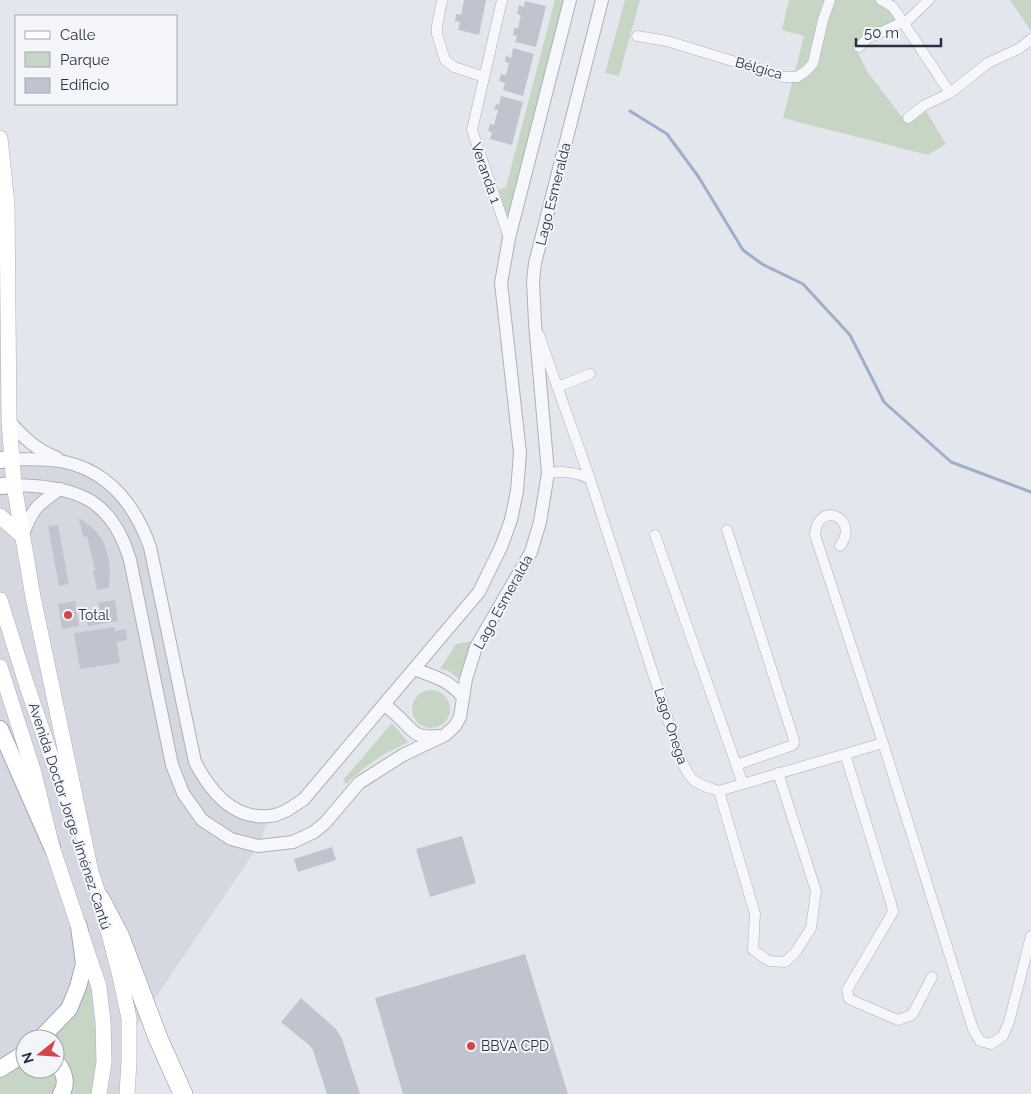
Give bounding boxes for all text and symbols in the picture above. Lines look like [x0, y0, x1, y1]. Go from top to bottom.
legend [15, 15, 178, 105]
scale bar [856, 15, 941, 47]
text: 50 m [864, 24, 899, 42]
text: Calle [60, 26, 96, 44]
text: Parque [60, 51, 110, 69]
street label: Bélgica [734, 54, 784, 82]
text: Edificio [60, 76, 110, 94]
street label: Veranda 1 [468, 140, 504, 206]
street label: Lago Esmeralda [532, 141, 574, 247]
street label: Lago Esmeralda [470, 552, 536, 652]
place label: Total [78, 607, 110, 623]
marker: Total [62, 609, 74, 621]
street label: Lago Onega [651, 686, 691, 766]
street label: Avenida Doctor Jorge Jiménez Cantú [26, 700, 114, 932]
north arrow [15, 1029, 65, 1079]
place label: BBVA CPD [481, 1038, 549, 1054]
marker: BBVA CPD [465, 1040, 477, 1052]
text: N [18, 1050, 37, 1065]

